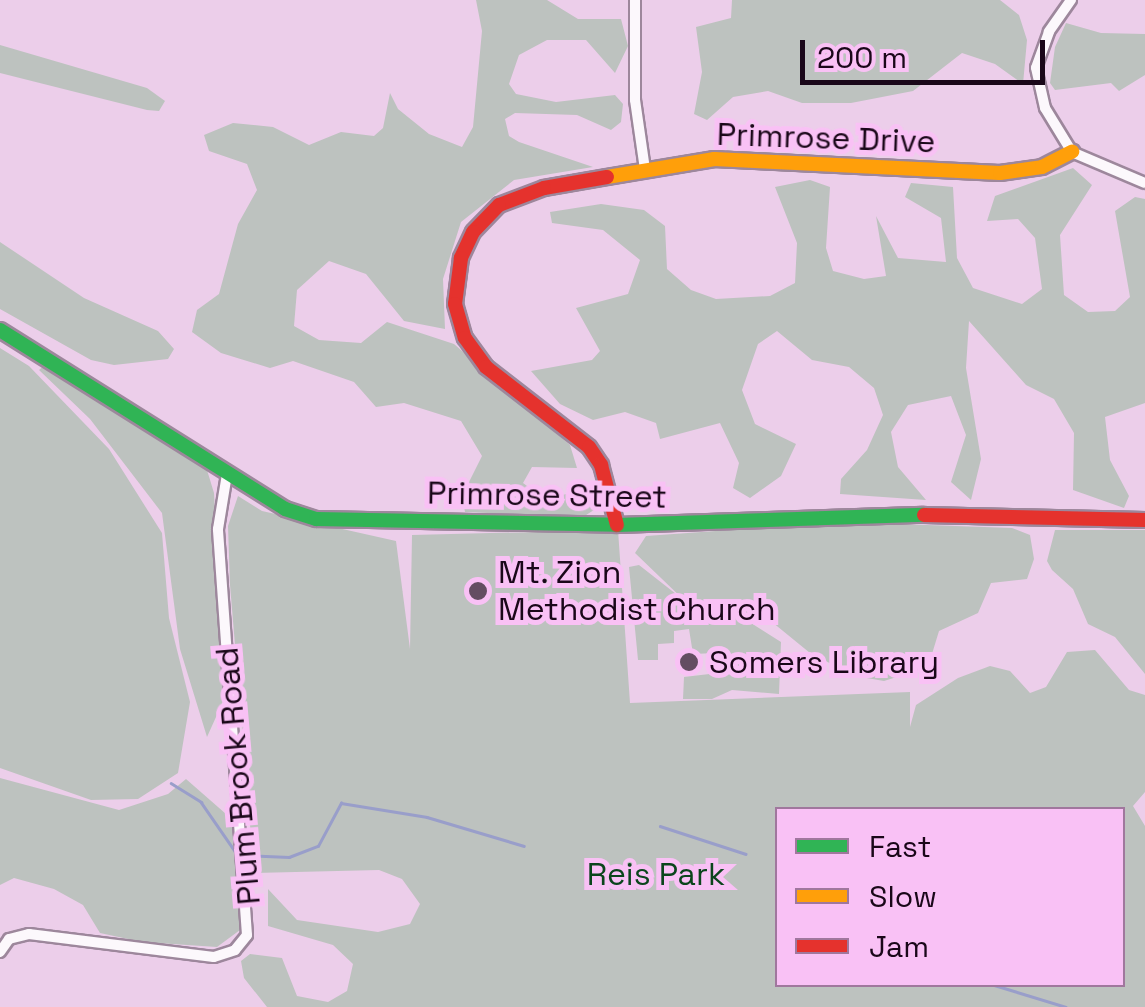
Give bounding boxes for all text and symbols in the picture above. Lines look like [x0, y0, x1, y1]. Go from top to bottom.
scale bar [805, 20, 1050, 82]
text: 200 m [817, 38, 907, 77]
street label: Primrose Drive [716, 115, 936, 161]
street label: Primrose Street [427, 474, 667, 516]
place label: Mt. Zion Methodist Church [498, 554, 776, 629]
marker: Mt. Zion Methodist Church [467, 580, 489, 602]
place label: Somers Library [709, 643, 939, 681]
street label: Plum Brook Road [208, 646, 268, 906]
marker: Somers Library [678, 651, 700, 673]
legend [775, 807, 1125, 987]
text: Fast [869, 827, 931, 866]
park label: Reis Park [587, 855, 725, 893]
text: Slow [869, 877, 937, 916]
text: Jam [869, 927, 929, 966]

